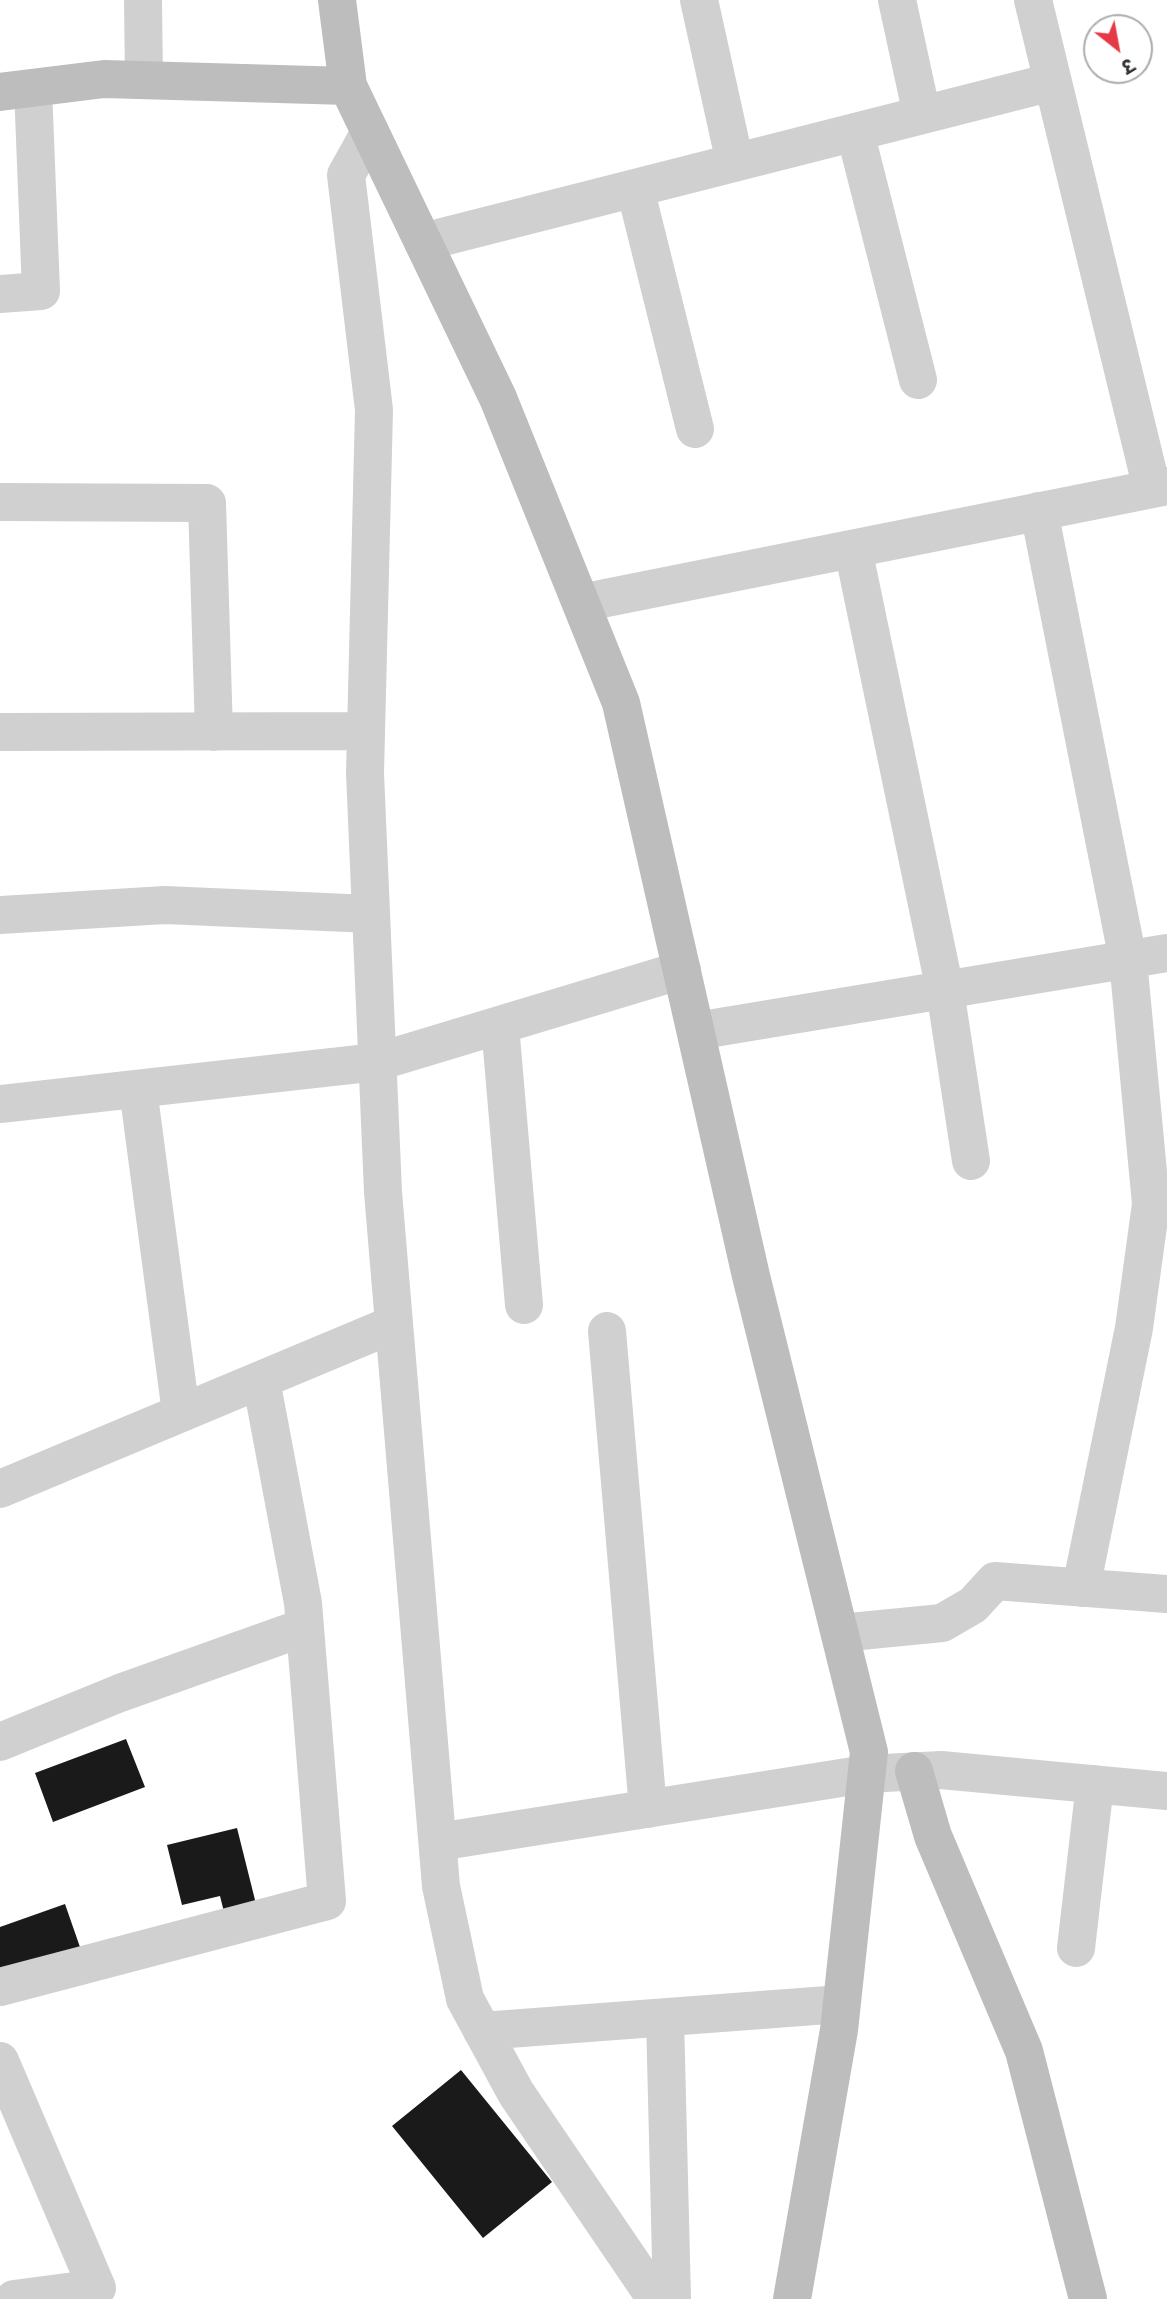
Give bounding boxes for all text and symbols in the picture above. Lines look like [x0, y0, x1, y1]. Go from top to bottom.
north arrow [1083, 14, 1153, 84]
text: उ [1116, 51, 1140, 80]

